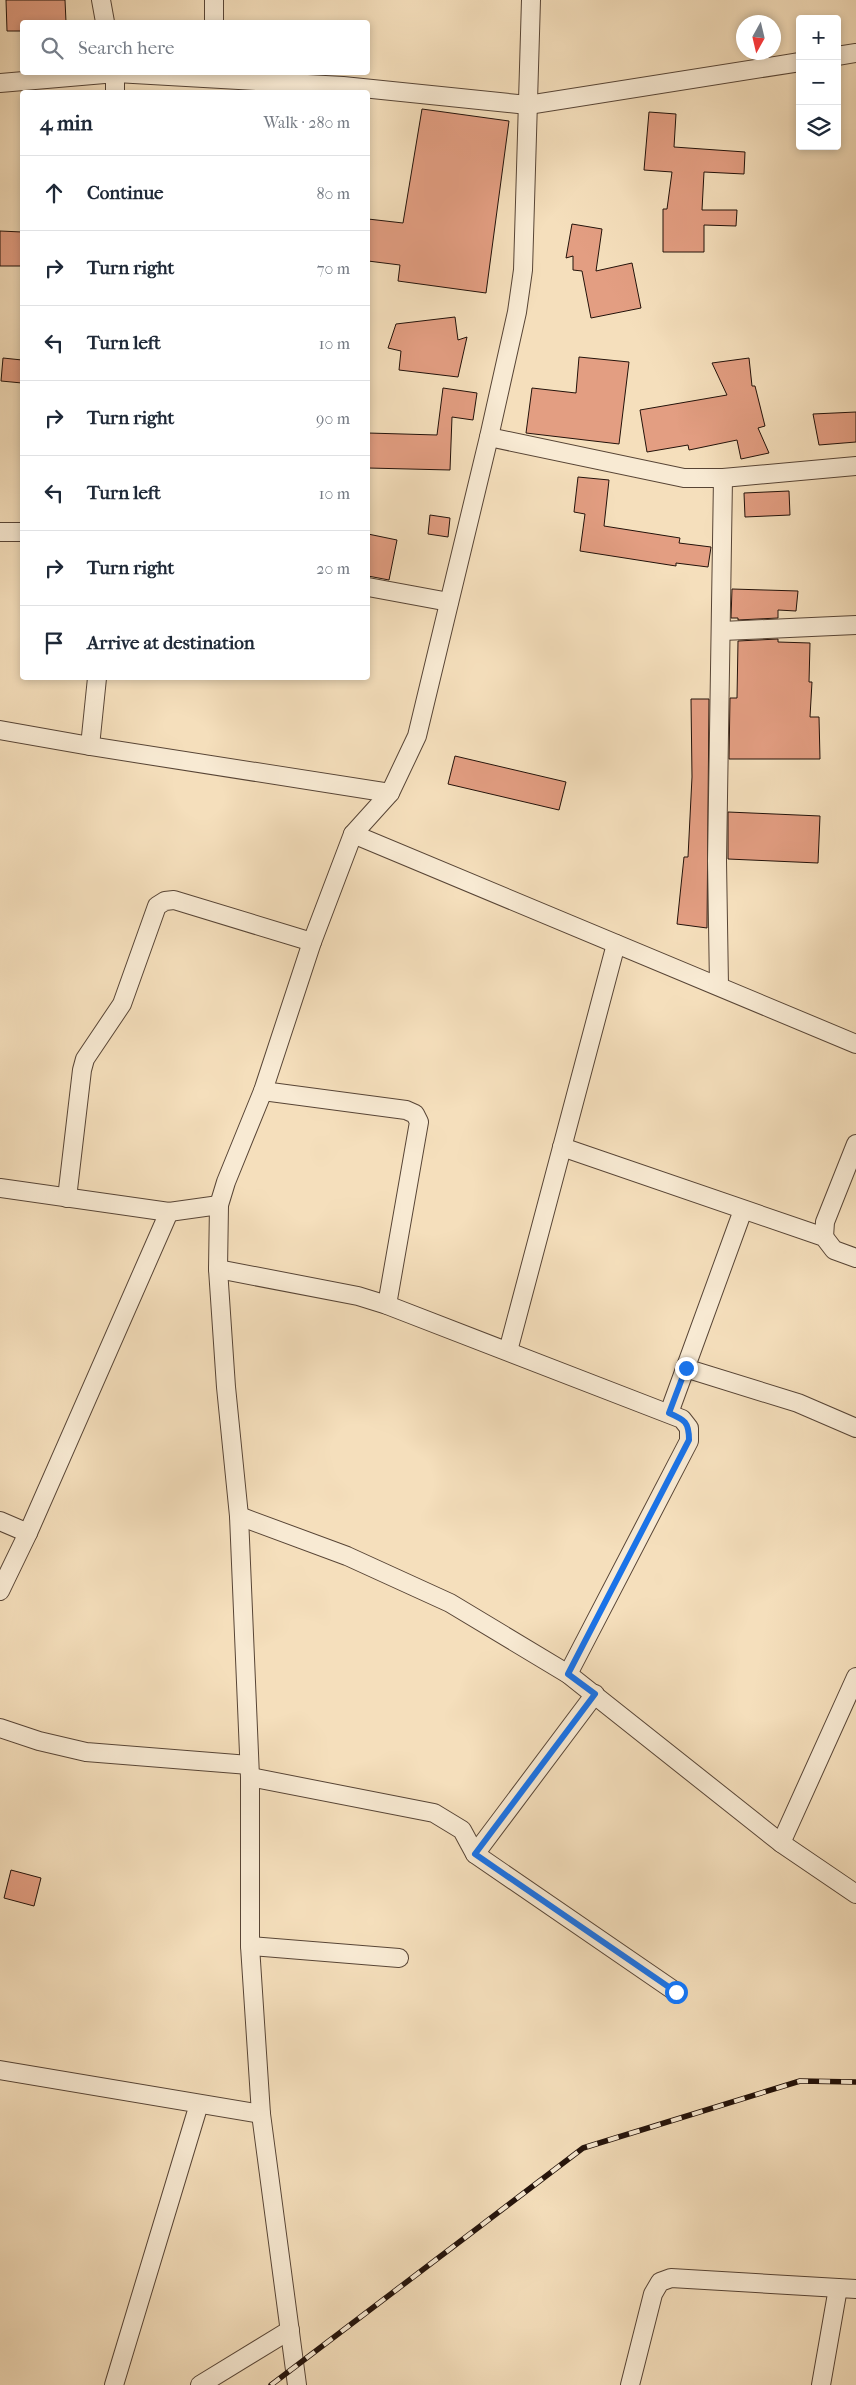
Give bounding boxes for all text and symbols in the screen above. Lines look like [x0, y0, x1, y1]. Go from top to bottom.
north arrow [736, 15, 781, 60]
map controls [796, 15, 841, 150]
button: + [796, 15, 841, 60]
search box [20, 20, 370, 75]
icon: search [38, 34, 66, 62]
text: Search here [78, 37, 174, 59]
button: − [796, 60, 841, 105]
button: layers [796, 105, 841, 150]
text: 4 min [40, 111, 93, 135]
text: Walk · 280 m [263, 113, 350, 132]
icon: ahead [40, 179, 68, 207]
text: Continue [87, 182, 163, 204]
text: 80 m [316, 184, 350, 203]
icon: right [40, 254, 68, 282]
text: Turn right [87, 257, 174, 279]
text: 70 m [317, 259, 350, 278]
icon: left [40, 329, 68, 357]
text: Turn left [87, 332, 161, 354]
text: 10 m [319, 334, 350, 353]
icon: right [40, 404, 68, 432]
text: Turn right [87, 407, 174, 429]
text: 90 m [316, 409, 350, 428]
icon: left [40, 479, 68, 507]
text: Turn left [87, 482, 161, 504]
text: 10 m [319, 484, 350, 503]
icon: right [40, 554, 68, 582]
text: Turn right [87, 557, 174, 579]
text: 20 m [316, 559, 350, 578]
icon: arrive [40, 629, 68, 657]
text: Arrive at destination [87, 632, 255, 654]
route end [675, 1357, 698, 1380]
route start [665, 1981, 688, 2004]

